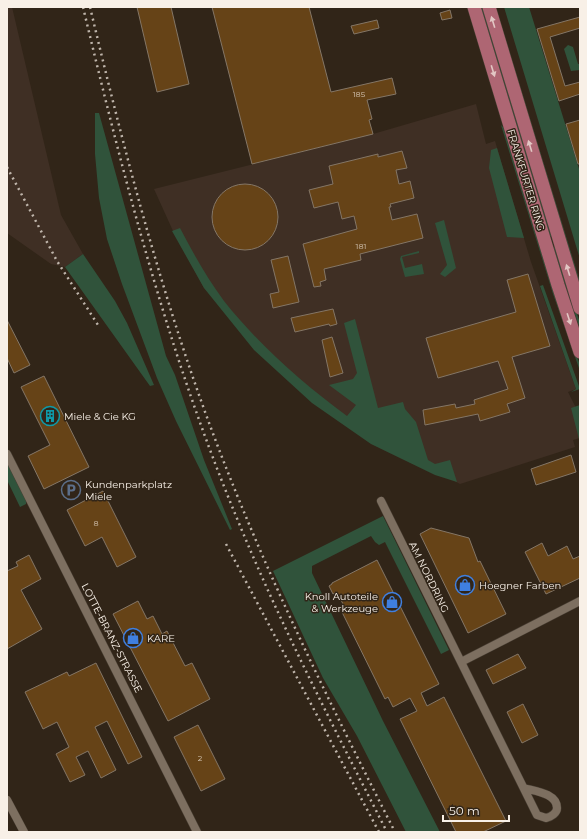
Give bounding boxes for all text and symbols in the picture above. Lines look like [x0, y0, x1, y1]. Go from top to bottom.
one-way arrow [490, 15, 496, 27]
one-way arrow [490, 65, 496, 77]
house number: 185 [353, 89, 366, 99]
street label: FRANKFURTER RING [504, 128, 548, 232]
one-way arrow [527, 140, 533, 152]
house number: 181 [356, 241, 366, 251]
one-way arrow [565, 264, 571, 276]
one-way arrow [566, 313, 572, 325]
building icon: Miele & Cie KG [39, 405, 61, 427]
place label: Miele & Cie KG [64, 410, 136, 423]
place label: Kundenparkplatz Miele [85, 478, 172, 503]
parking icon: Kundenparkplatz Miele [60, 479, 82, 501]
house number: 8 [93, 518, 99, 528]
street label: AM NORDRING [406, 539, 452, 615]
shop icon: Hoegner Farben [454, 574, 476, 596]
place label: Hoegner Farben [479, 579, 561, 592]
street label: LOTTE-BRANZ-STRASSE [79, 581, 145, 695]
place label: Knoll Autoteile & Werkzeuge [305, 590, 378, 615]
shop icon: Knoll Autoteile & Werkzeuge [381, 591, 403, 613]
shop icon: KARE [122, 627, 144, 649]
place label: KARE [147, 632, 175, 645]
house number: 2 [198, 753, 203, 763]
scale bar [443, 797, 509, 823]
text: 50 m [449, 803, 480, 818]

